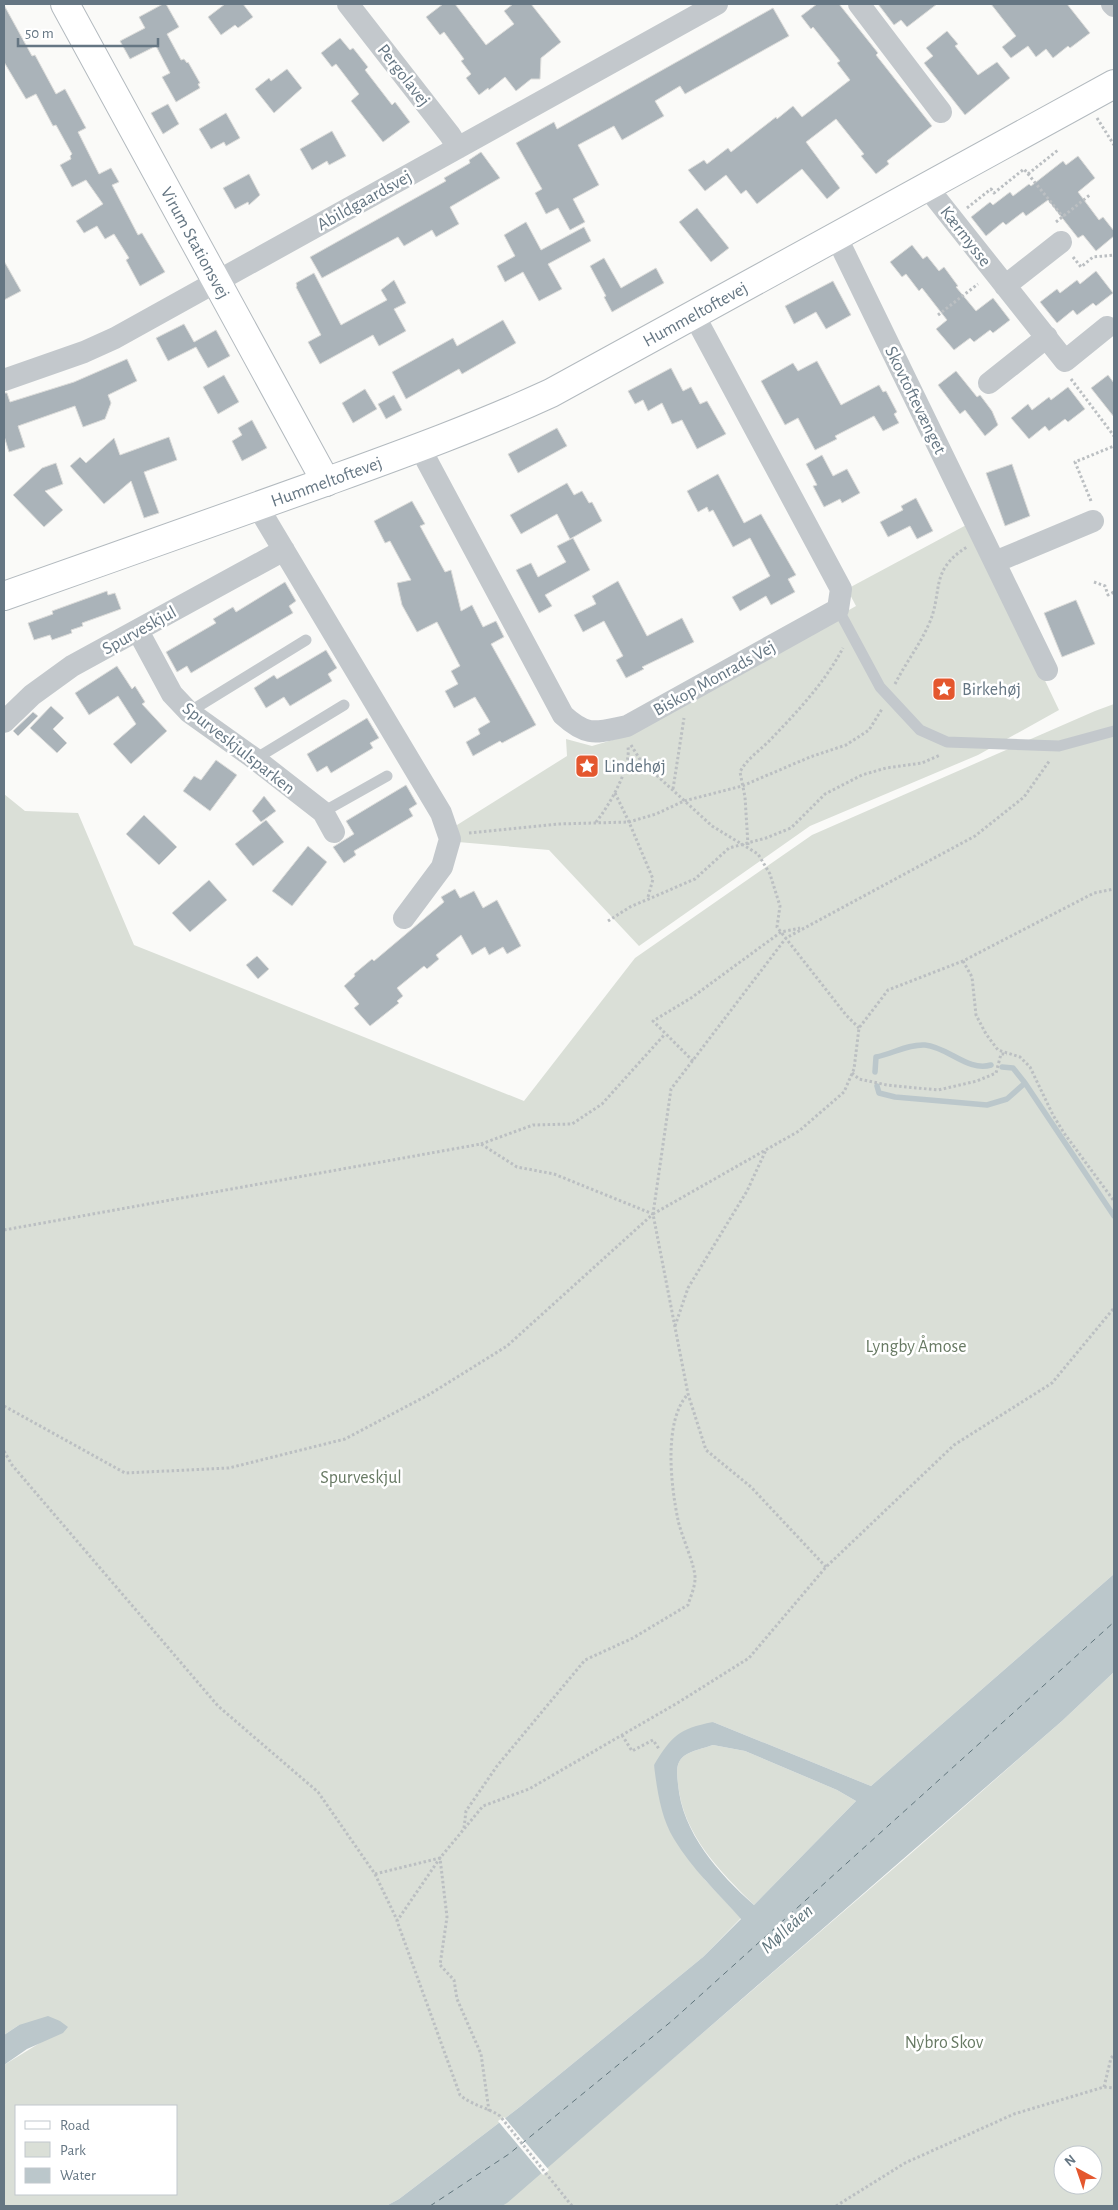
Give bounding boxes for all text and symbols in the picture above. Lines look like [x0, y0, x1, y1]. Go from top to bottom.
scale bar [18, 15, 158, 47]
text: 50 m [25, 26, 54, 41]
street label: Pergolavej [374, 41, 433, 110]
street label: Abildgaardsvej [314, 168, 415, 234]
street label: Virum Stationsvej [157, 184, 232, 302]
street label: Kærmysse [936, 203, 994, 270]
street label: Hummeltoftevej [640, 279, 751, 351]
street label: Skovtoftevænget [881, 344, 949, 457]
street label: Hummeltoftevej [269, 454, 385, 511]
street label: Spurveskjul [99, 603, 180, 659]
street label: Biskop Monrads Vej [650, 638, 779, 720]
place icon: Birkehøj [931, 676, 957, 702]
place label: Birkehøj [962, 681, 1021, 699]
street label: Spurveskjulsparken [179, 700, 298, 798]
place icon: Lindehøj [574, 753, 600, 779]
place label: Lindehøj [604, 758, 666, 776]
park label: Lyngby Åmose [866, 1335, 966, 1356]
park label: Spurveskjul [320, 1469, 402, 1487]
water label: Mølleåen [757, 1901, 817, 1957]
park label: Nybro Skov [905, 2034, 984, 2052]
legend [15, 2105, 178, 2195]
text: Road [60, 2118, 90, 2133]
text: Park [60, 2143, 86, 2158]
north arrow [1053, 2145, 1103, 2195]
text: N [1062, 2152, 1079, 2169]
text: Water [60, 2168, 96, 2183]

